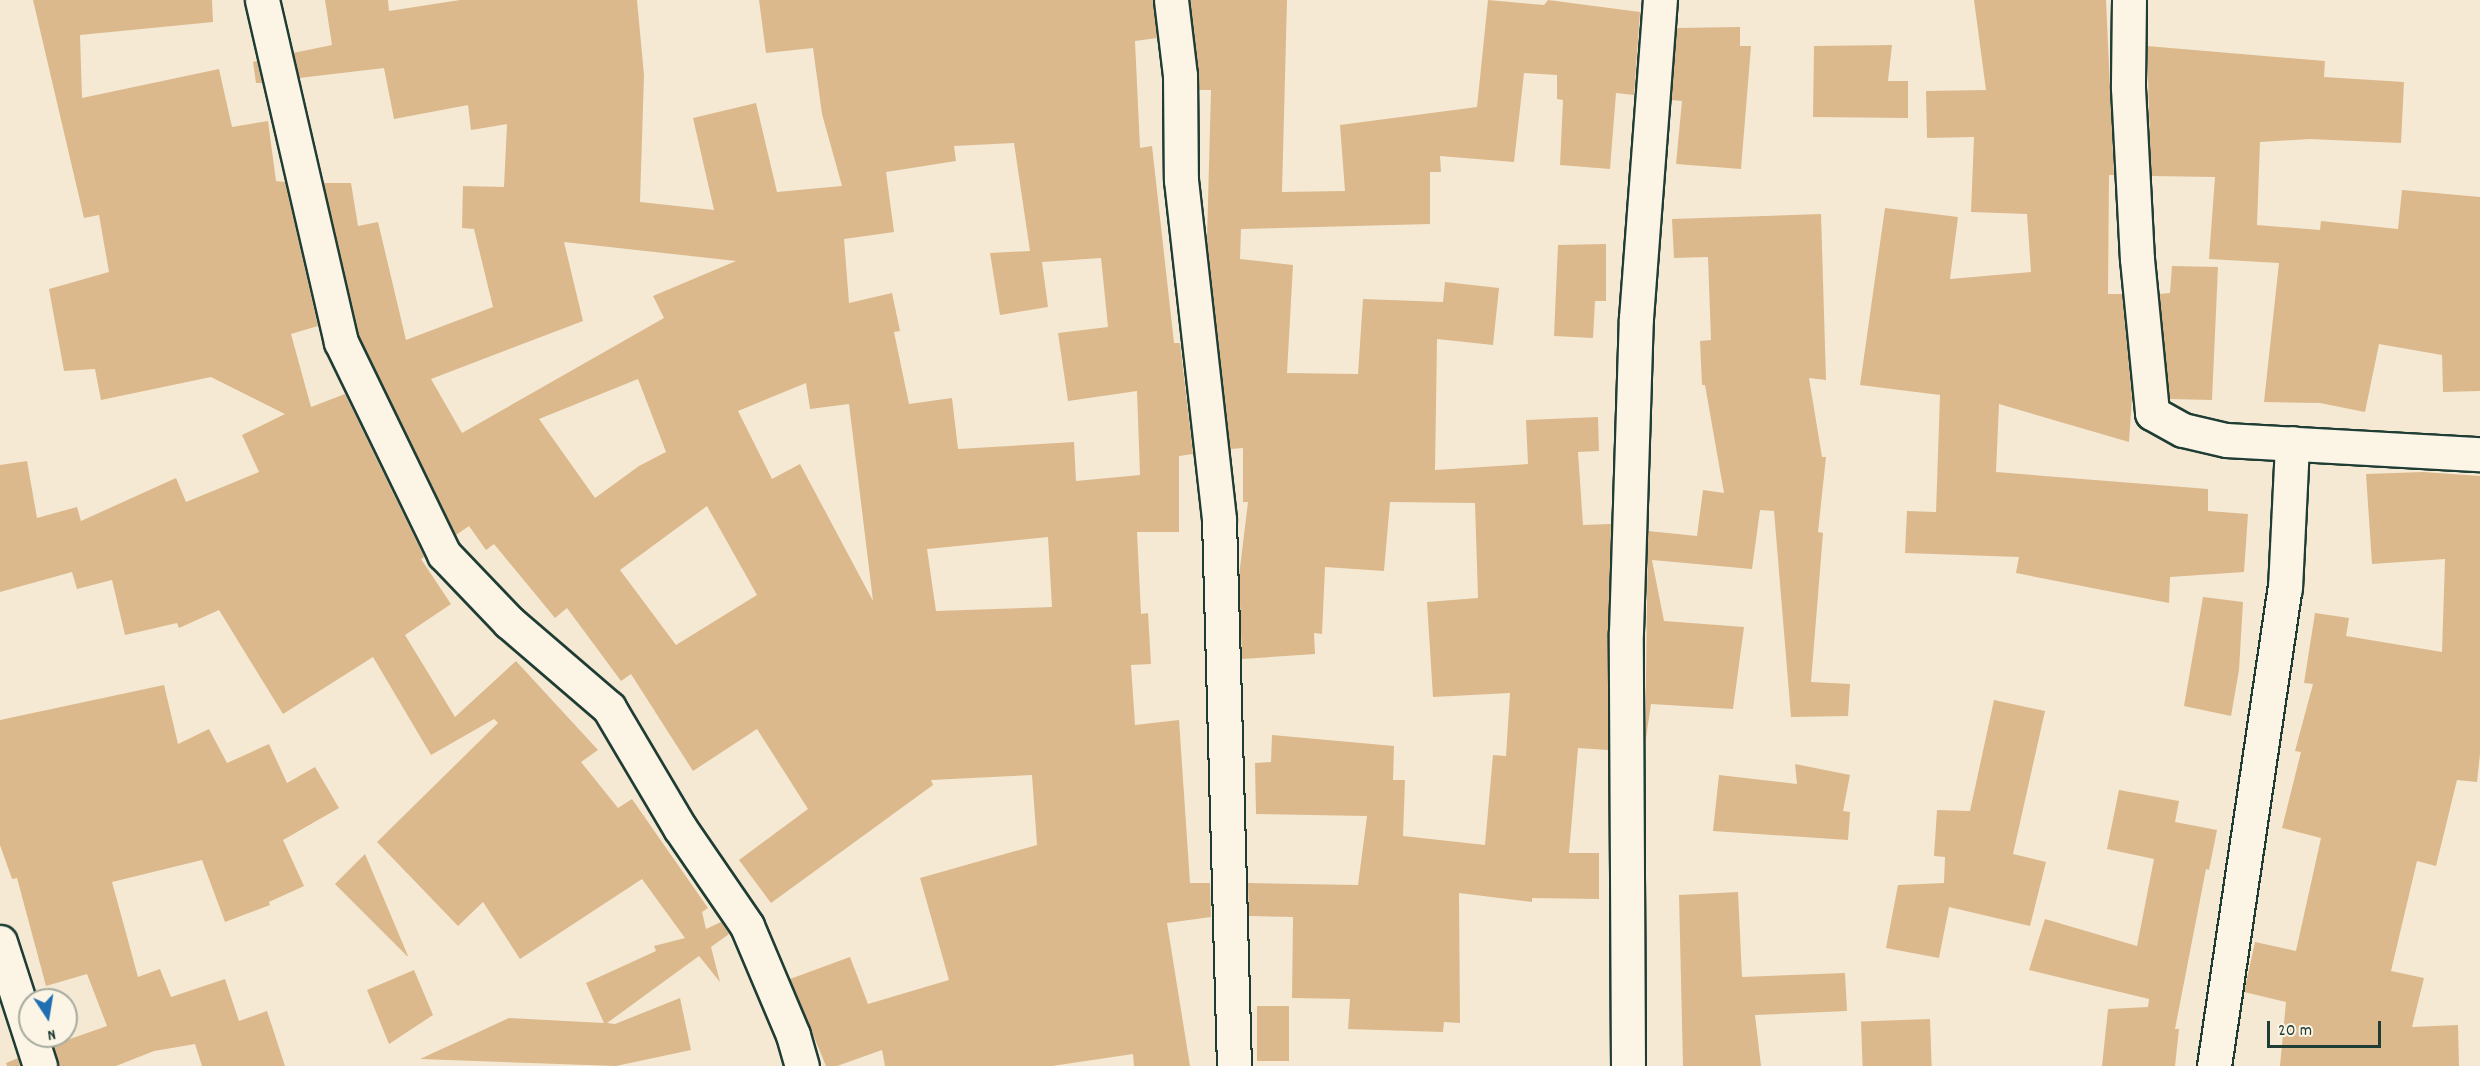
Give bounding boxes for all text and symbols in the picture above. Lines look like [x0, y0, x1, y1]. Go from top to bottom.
north arrow [18, 988, 78, 1048]
scale bar [2270, 1009, 2384, 1047]
text: 20 m [2278, 1019, 2312, 1044]
text: N [45, 1022, 58, 1046]

